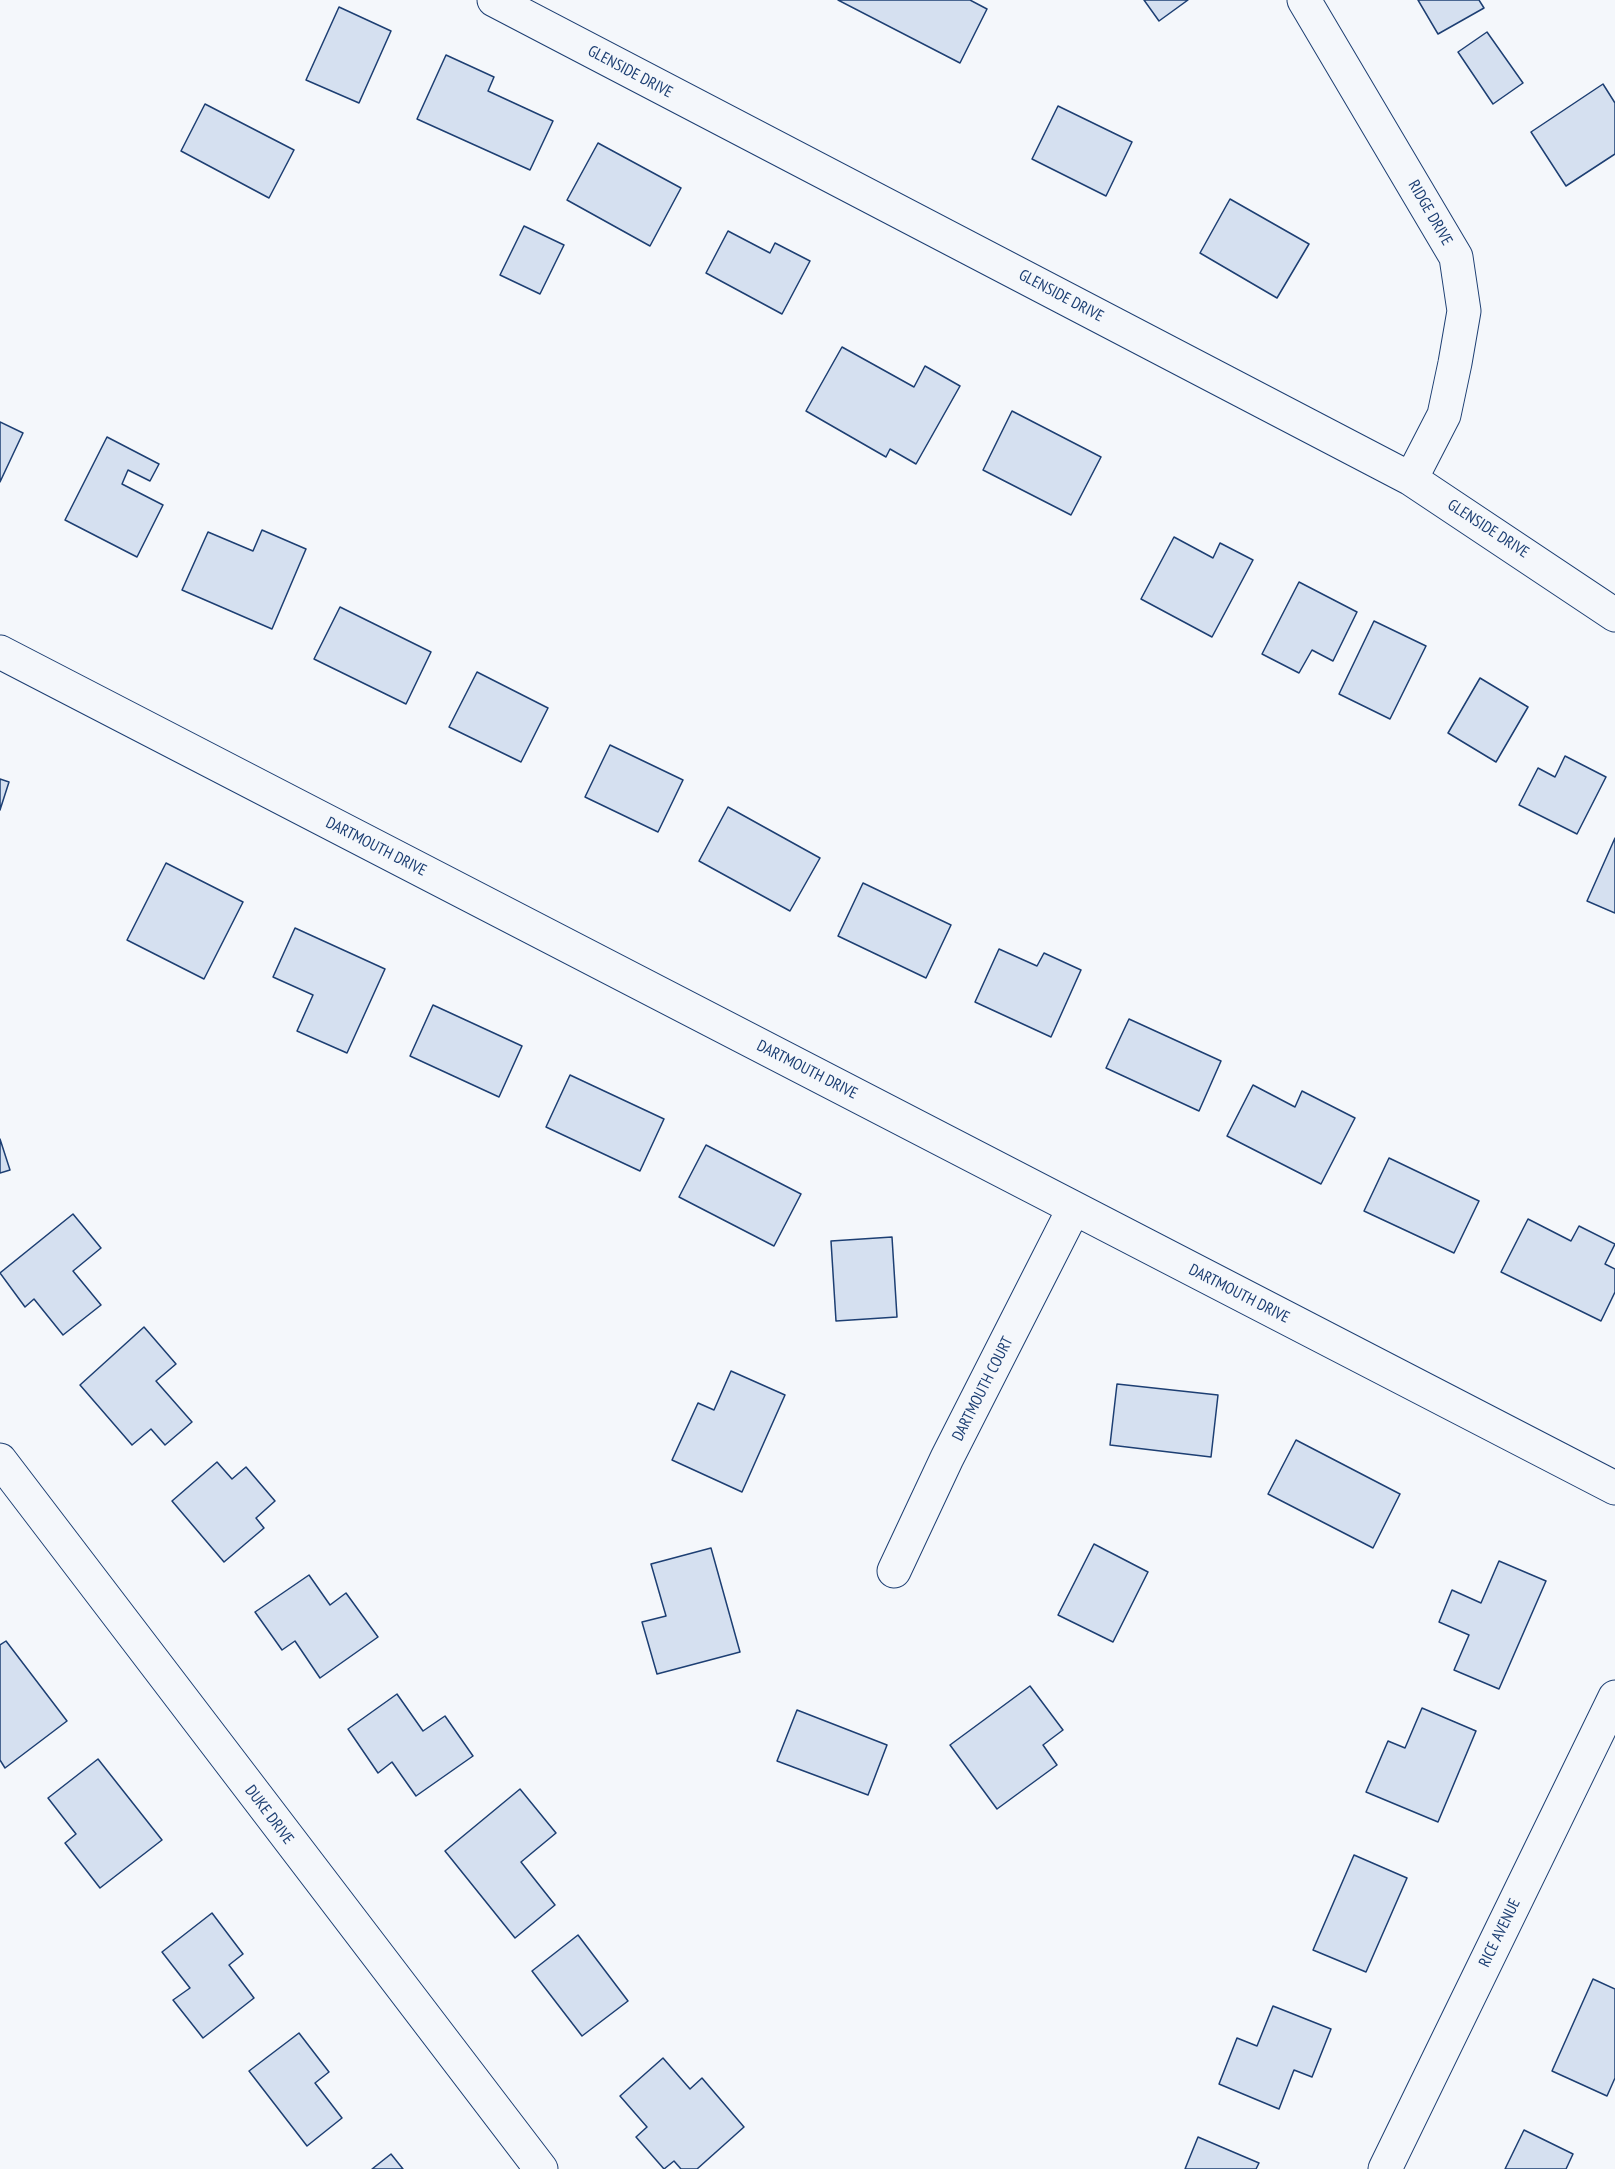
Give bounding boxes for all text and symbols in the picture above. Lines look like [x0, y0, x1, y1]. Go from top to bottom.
street label: GLENSIDE DRIVE [584, 42, 676, 102]
street label: RIDGE DRIVE [1404, 177, 1456, 249]
street label: GLENSIDE DRIVE [1015, 266, 1107, 326]
street label: GLENSIDE DRIVE [1444, 496, 1532, 562]
street label: DARTMOUTH DRIVE [323, 813, 429, 881]
street label: DARTMOUTH DRIVE [754, 1036, 860, 1104]
street label: DARTMOUTH DRIVE [1186, 1260, 1292, 1328]
street label: DARTMOUTH COURT [948, 1334, 1018, 1444]
street label: DUKE DRIVE [241, 1782, 297, 1848]
street label: RICE AVENUE [1475, 1896, 1525, 1970]

